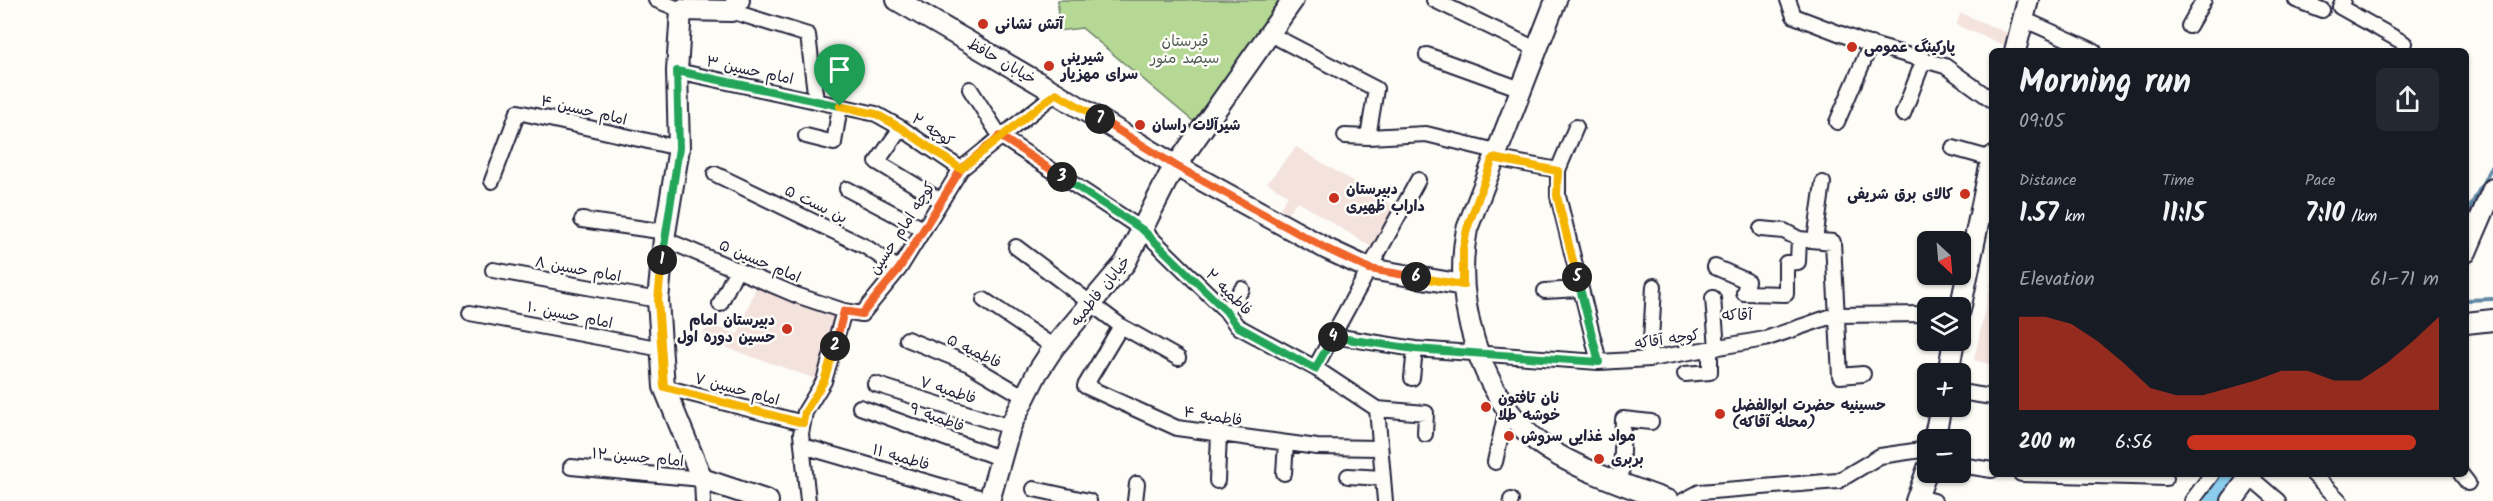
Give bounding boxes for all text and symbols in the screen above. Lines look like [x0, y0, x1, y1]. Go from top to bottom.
place label: آتش نشانی [995, 13, 1064, 37]
marker: آتش نشانی [976, 17, 990, 31]
park label: قبرستان سیصد منور [1150, 30, 1219, 71]
street label: خیابان حافظ [963, 32, 1040, 91]
place label: پارکینگ عمومی [1864, 36, 1956, 60]
marker: پارکینگ عمومی [1845, 40, 1859, 54]
pin [814, 44, 865, 106]
place label: شیرینی سرای مهزیار [1059, 46, 1138, 87]
street label: امام حسین ۳ [704, 50, 796, 92]
icon: arrive [823, 53, 856, 86]
text: Morning run [2019, 57, 2191, 110]
marker: شیرینی سرای مهزیار [1042, 59, 1056, 73]
button: share [2376, 68, 2439, 131]
street label: امام حسین ۴ [538, 89, 629, 133]
pin: 7 [1085, 104, 1115, 134]
text: 7 [1096, 106, 1104, 131]
text: 09:05 [2019, 106, 2064, 138]
street label: کوچه ۲ [906, 108, 959, 154]
place label: شیرآلات راسان [1152, 114, 1240, 138]
marker: شیرآلات راسان [1133, 118, 1147, 132]
pin: 3 [1047, 162, 1077, 192]
text: 3 [1058, 164, 1066, 189]
text: Distance [2019, 168, 2077, 193]
text: Time [2162, 168, 2194, 193]
text: Pace [2305, 168, 2336, 193]
street label: کوچه امام حسین [864, 177, 942, 280]
place label: دبیرستان داراب ظهیری [1346, 178, 1425, 219]
street label: بن بست ۵ [780, 179, 851, 231]
place label: کالای برق شریفی [1847, 183, 1953, 207]
marker: کالای برق شریفی [1958, 187, 1972, 201]
marker: دبیرستان داراب ظهیری [1327, 191, 1341, 205]
text: 1.57 [2019, 193, 2058, 235]
text: 11:15 [2162, 193, 2205, 235]
text: 7:10 [2305, 193, 2345, 235]
text: km [2058, 204, 2085, 229]
text: /km [2345, 204, 2377, 229]
north arrow [1917, 231, 1971, 285]
map controls [1917, 231, 1971, 483]
street label: امام حسین ۵ [715, 234, 804, 290]
pin: 1 [647, 245, 677, 275]
text: 1 [660, 247, 664, 272]
street label: امام حسین ۸ [533, 251, 623, 289]
street label: خیابان فاطمیه [1065, 251, 1137, 332]
pin: 6 [1401, 262, 1431, 292]
pin: 5 [1562, 262, 1592, 292]
street label: فاطمیه ۲ [1199, 264, 1257, 322]
text: 6 [1412, 264, 1420, 289]
text: 5 [1573, 264, 1581, 289]
text: Elevation [2019, 264, 2095, 296]
text: 61–71 m [2370, 264, 2439, 296]
street label: امام حسین ۱۰ [525, 296, 615, 336]
button: layers [1917, 297, 1971, 351]
district label: آقاکه [1722, 303, 1753, 328]
place label: دبیرستان امام حسین دوره اول [677, 309, 775, 350]
marker: دبیرستان امام حسین دوره اول [780, 322, 794, 336]
pin: 4 [1318, 322, 1348, 352]
text: 4 [1329, 324, 1337, 349]
street label: کوچه آقاکه [1633, 324, 1701, 356]
street label: فاطمیه ۵ [942, 328, 1005, 375]
pin: 2 [820, 331, 850, 361]
text: 2 [830, 333, 840, 358]
button: + [1917, 363, 1971, 417]
street label: امام حسین ۷ [691, 367, 782, 413]
street label: فاطمیه ۷ [916, 371, 979, 411]
place label: نان تافتون خوشه طلا [1498, 387, 1560, 428]
place label: حسینیه حضرت ابوالفضل (محله آقاکه) [1732, 394, 1886, 435]
street label: فاطمیه ۹ [906, 397, 968, 439]
marker: نان تافتون خوشه طلا [1479, 400, 1493, 414]
street label: فاطمیه ۴ [1182, 401, 1244, 433]
marker: حسینیه حضرت ابوالفضل (محله آقاکه) [1713, 407, 1727, 421]
place label: مواد غذایی سروش [1521, 425, 1636, 449]
text: 200 m [2019, 427, 2075, 459]
text: 6:56 [2115, 427, 2153, 459]
marker: مواد غذایی سروش [1502, 429, 1516, 443]
button: − [1917, 429, 1971, 483]
street label: فاطمیه ۱۱ [869, 438, 932, 478]
street label: امام حسین ۱۲ [591, 442, 685, 474]
place label: بربری [1611, 448, 1644, 472]
marker: بربری [1592, 452, 1606, 466]

